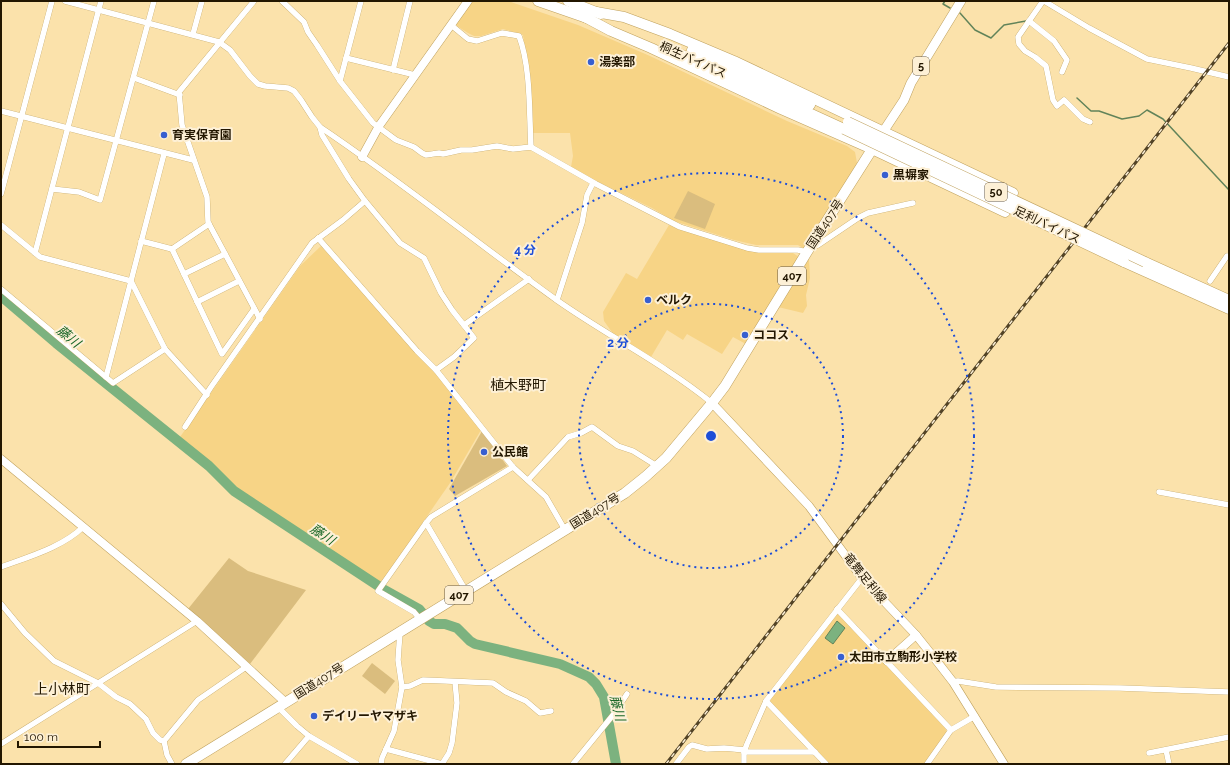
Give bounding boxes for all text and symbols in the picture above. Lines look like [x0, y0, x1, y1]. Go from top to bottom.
street label: 桐生バイパス [657, 39, 729, 81]
place label: 湯楽部 [599, 55, 635, 69]
marker: 湯楽部 [586, 57, 596, 67]
road number: 5 [913, 57, 929, 75]
place label: 育実保育園 [172, 128, 232, 142]
marker: 育実保育園 [159, 130, 169, 140]
place label: 黒塀家 [893, 168, 929, 182]
marker: 黒塀家 [880, 170, 890, 180]
road number: 50 [985, 183, 1007, 201]
street label: 国道407号 [804, 197, 846, 251]
street label: 足利バイパス [1012, 203, 1082, 247]
text: 4 分 [514, 243, 536, 257]
road number: 407 [778, 267, 806, 285]
place label: ベルク [656, 293, 692, 307]
marker: ベルク [643, 295, 653, 305]
water label: 藤川 [54, 322, 85, 352]
place label: ココス [753, 328, 789, 342]
marker: ココス [740, 330, 750, 340]
text: 2 分 [607, 336, 629, 350]
district label: 植木野町 [490, 377, 546, 393]
centre of rings [704, 429, 718, 443]
place label: 公民館 [492, 445, 528, 459]
marker: 公民館 [479, 447, 489, 457]
street label: 国道407号 [567, 490, 623, 532]
water label: 藤川 [308, 521, 339, 549]
street label: 竜舞足利線 [841, 550, 889, 606]
road number: 407 [445, 586, 473, 604]
place label: 太田市立駒形小学校 [849, 650, 957, 664]
marker: 太田市立駒形小学校 [836, 652, 846, 662]
street label: 国道407号 [291, 660, 347, 702]
district label: 上小林町 [34, 681, 90, 697]
water label: 藤川 [607, 694, 628, 724]
place label: デイリーヤマザキ [322, 709, 418, 723]
marker: デイリーヤマザキ [309, 711, 319, 721]
scale bar [18, 723, 100, 749]
text: 100 m [24, 730, 58, 744]

